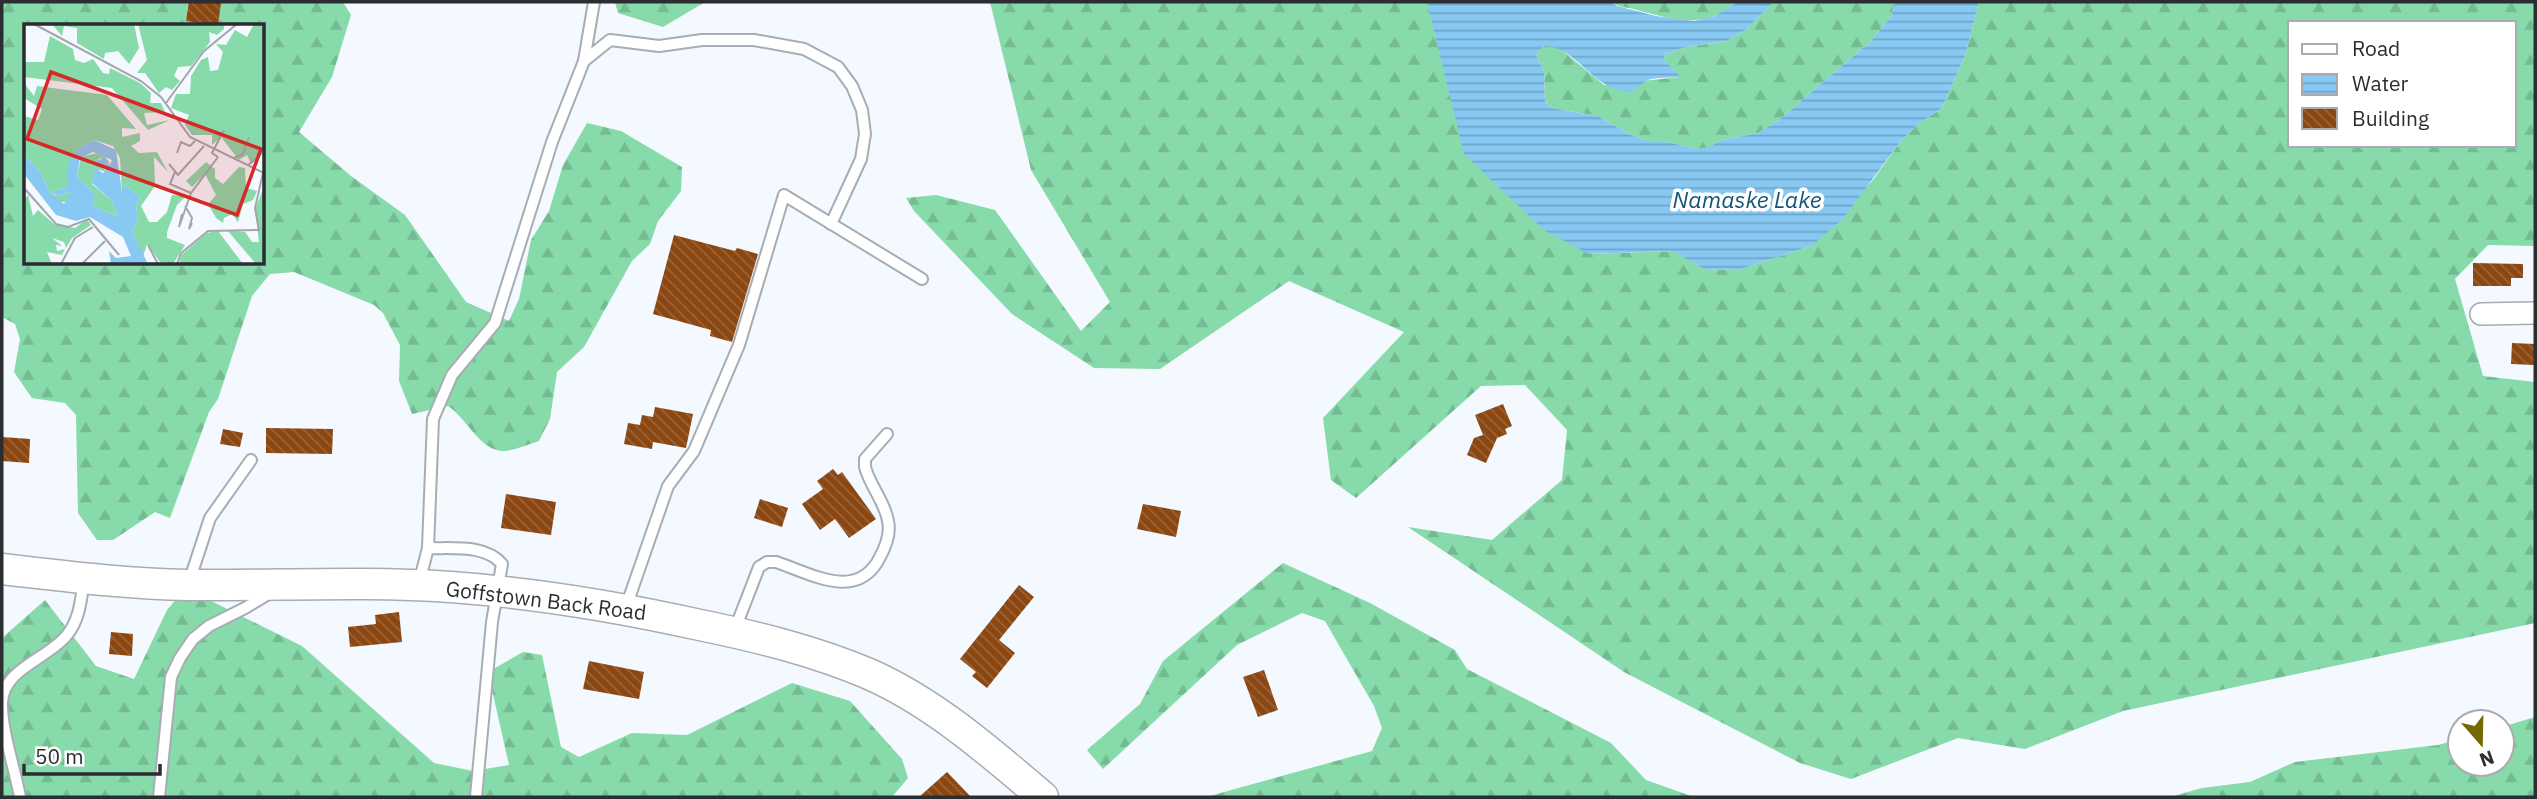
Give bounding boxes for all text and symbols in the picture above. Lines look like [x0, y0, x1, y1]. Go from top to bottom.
legend [2288, 21, 2516, 147]
inset map [24, 24, 264, 264]
text: Road [2352, 34, 2400, 62]
text: Water [2352, 69, 2409, 97]
text: Building [2352, 104, 2429, 132]
water label: Namaske Lake [1673, 184, 1822, 214]
street label: Goffstown Back Road [444, 574, 648, 626]
north arrow [2446, 708, 2516, 778]
scale bar [24, 732, 161, 776]
text: 50 m [35, 742, 84, 770]
text: N [2476, 745, 2497, 773]

